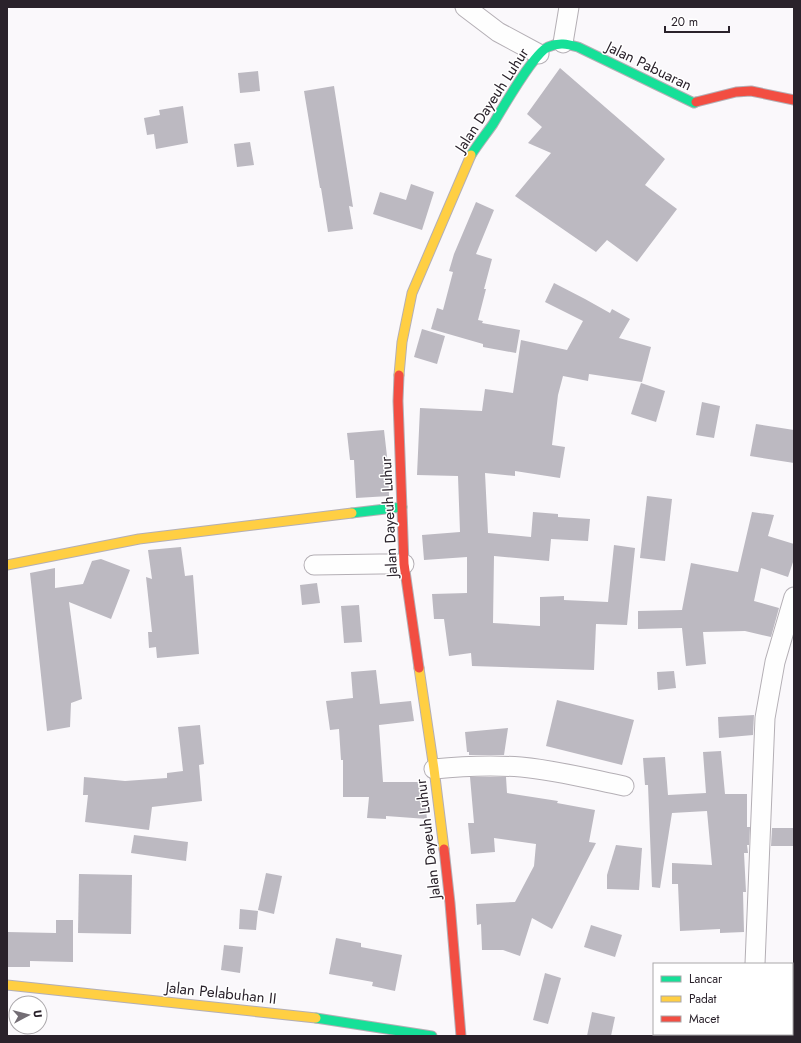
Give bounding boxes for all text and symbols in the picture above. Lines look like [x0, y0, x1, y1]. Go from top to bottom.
scale bar [665, 8, 729, 34]
text: 20 m [671, 13, 698, 31]
street label: Jalan Pabuaran [601, 35, 695, 96]
street label: Jalan Dayeuh Luhur [449, 43, 535, 158]
street label: Jalan Dayeuh Luhur [375, 455, 403, 580]
street label: Jalan Dayeuh Luhur [410, 777, 447, 902]
legend [653, 963, 793, 1035]
text: Lancar [689, 970, 723, 988]
street label: Jalan Pelabuhan II [163, 976, 277, 1010]
text: Padat [689, 990, 717, 1008]
north arrow [8, 995, 48, 1035]
text: U [30, 1009, 46, 1019]
text: Macet [689, 1010, 719, 1028]

